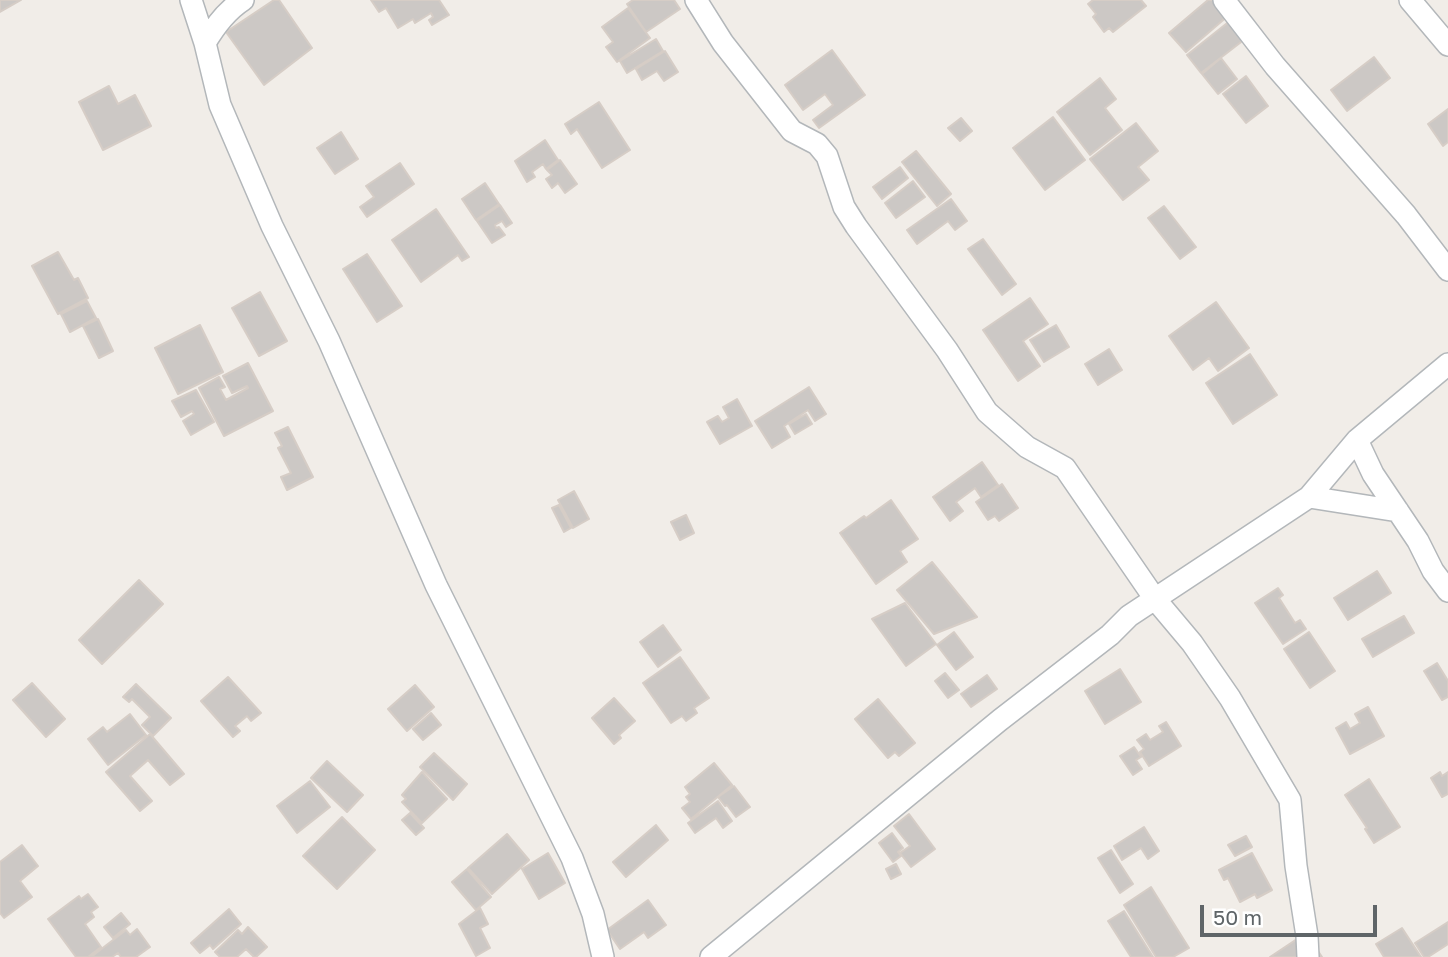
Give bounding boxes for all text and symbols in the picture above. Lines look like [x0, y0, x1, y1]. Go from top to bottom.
scale bar [1203, 890, 1380, 934]
text: 50 m [1213, 904, 1262, 930]

